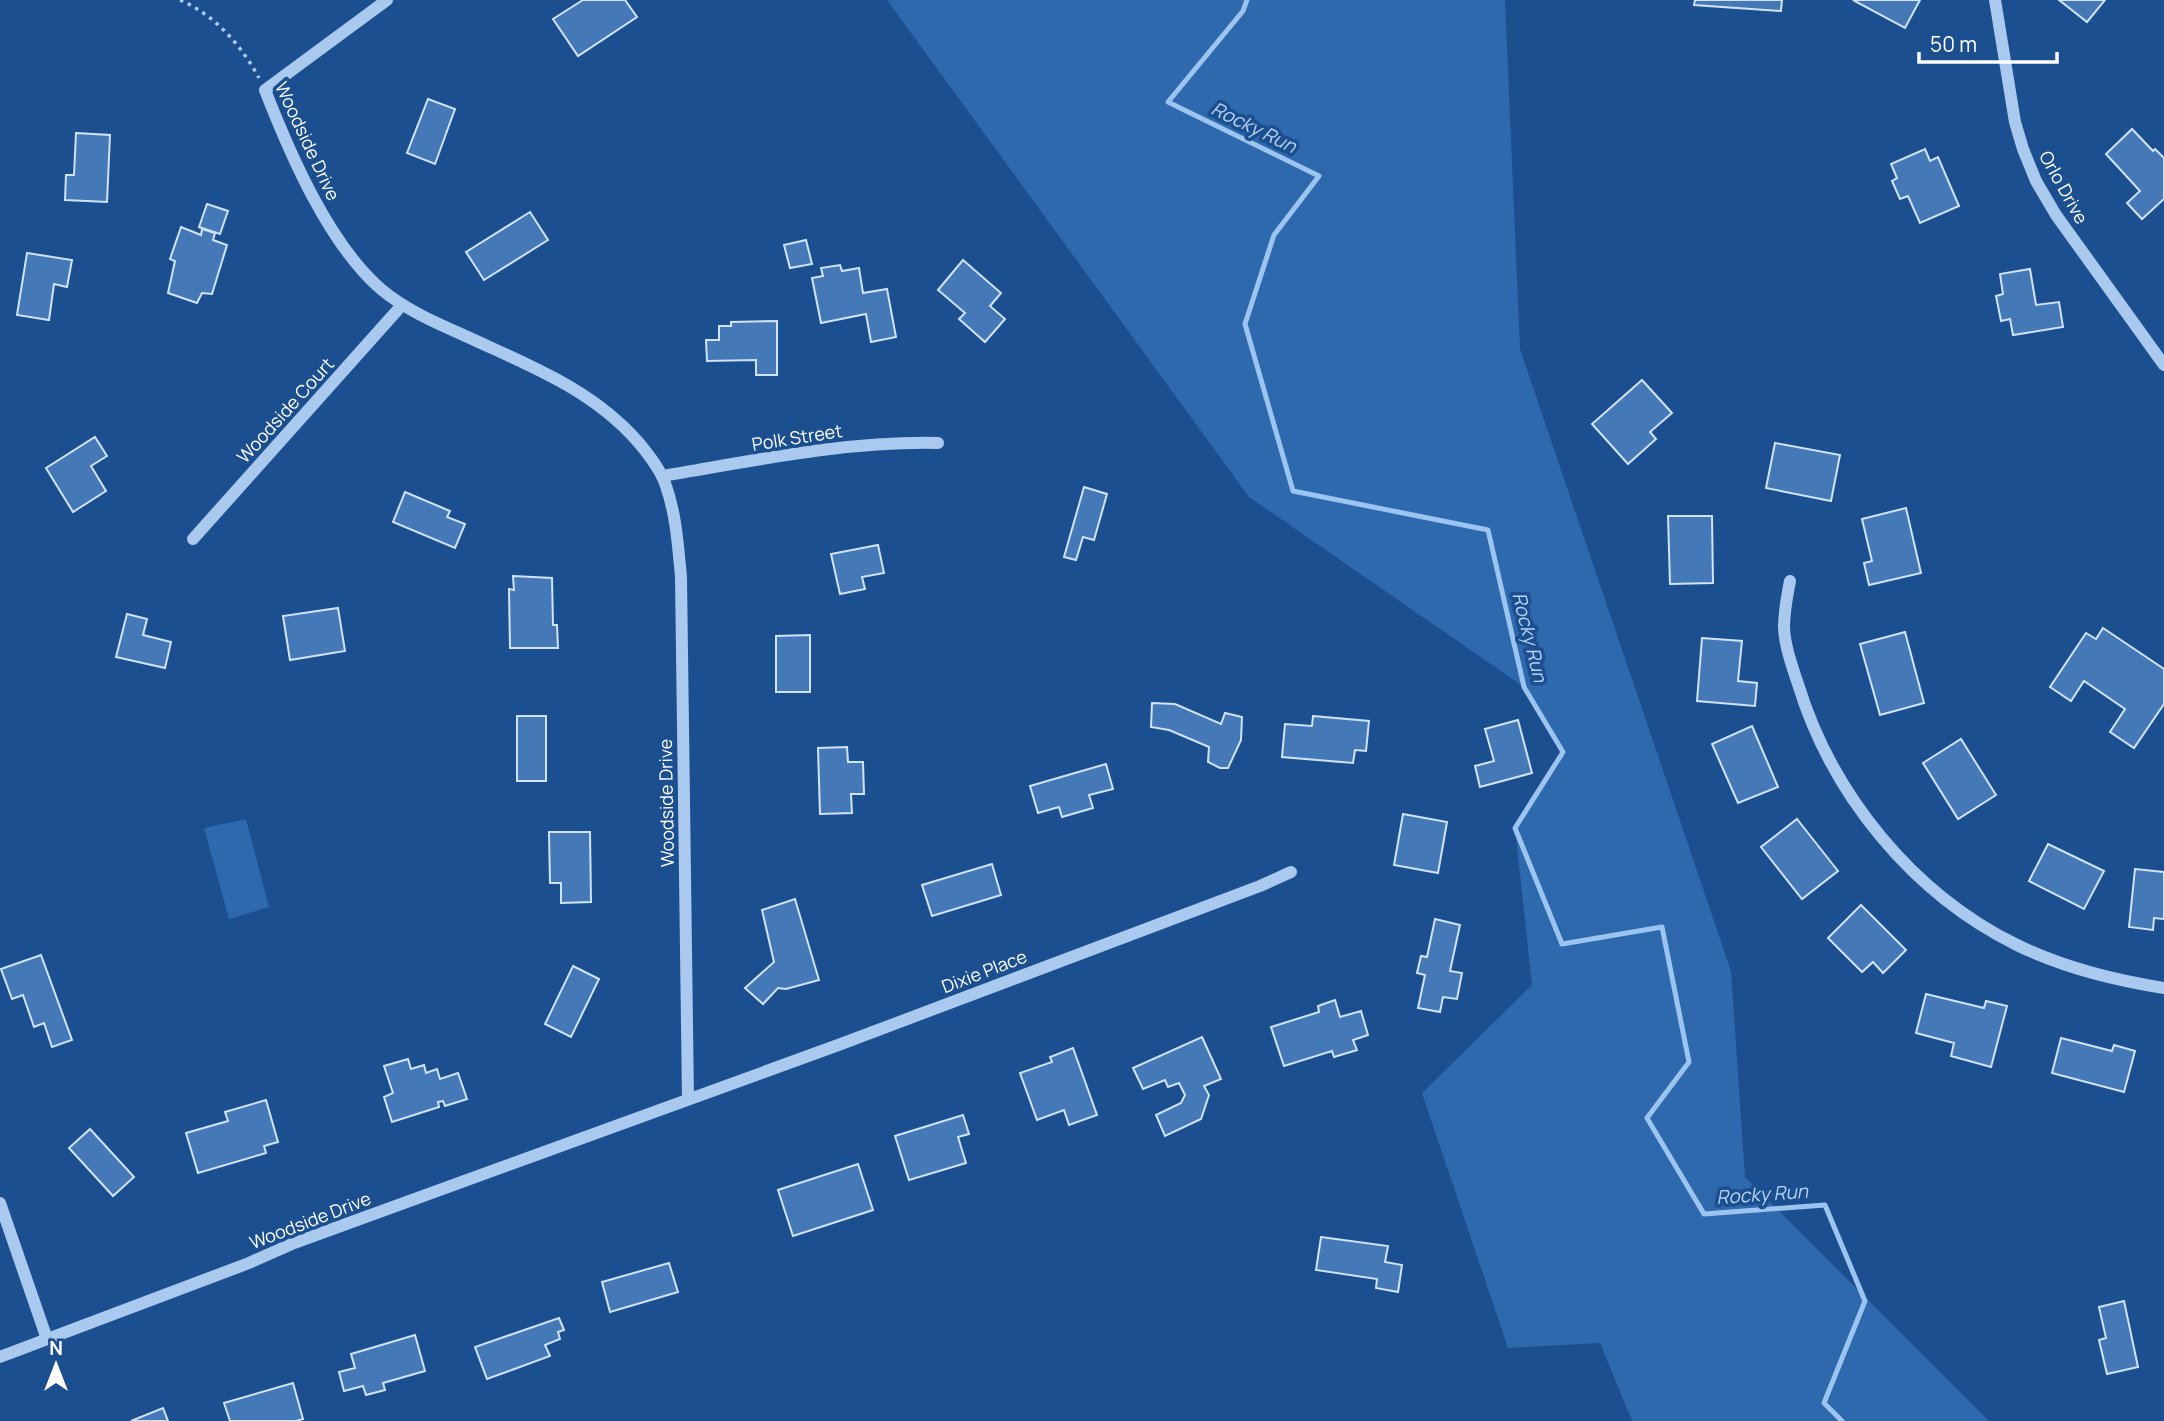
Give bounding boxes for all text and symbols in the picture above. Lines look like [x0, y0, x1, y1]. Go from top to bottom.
scale bar [1919, 21, 2057, 65]
text: 50 m [1930, 30, 1977, 58]
street label: Woodside Drive [270, 78, 346, 204]
water label: Rocky Run [1207, 95, 1301, 159]
street label: Orlo Drive [2034, 146, 2094, 228]
street label: Woodside Court [231, 352, 339, 468]
street label: Polk Street [750, 418, 844, 456]
water label: Rocky Run [1506, 589, 1554, 685]
street label: Woodside Drive [653, 739, 679, 867]
street label: Dixie Place [938, 944, 1030, 998]
water label: Rocky Run [1715, 1178, 1809, 1210]
street label: Woodside Drive [246, 1186, 374, 1254]
north arrow [21, 1330, 91, 1400]
text: N [49, 1335, 63, 1361]

